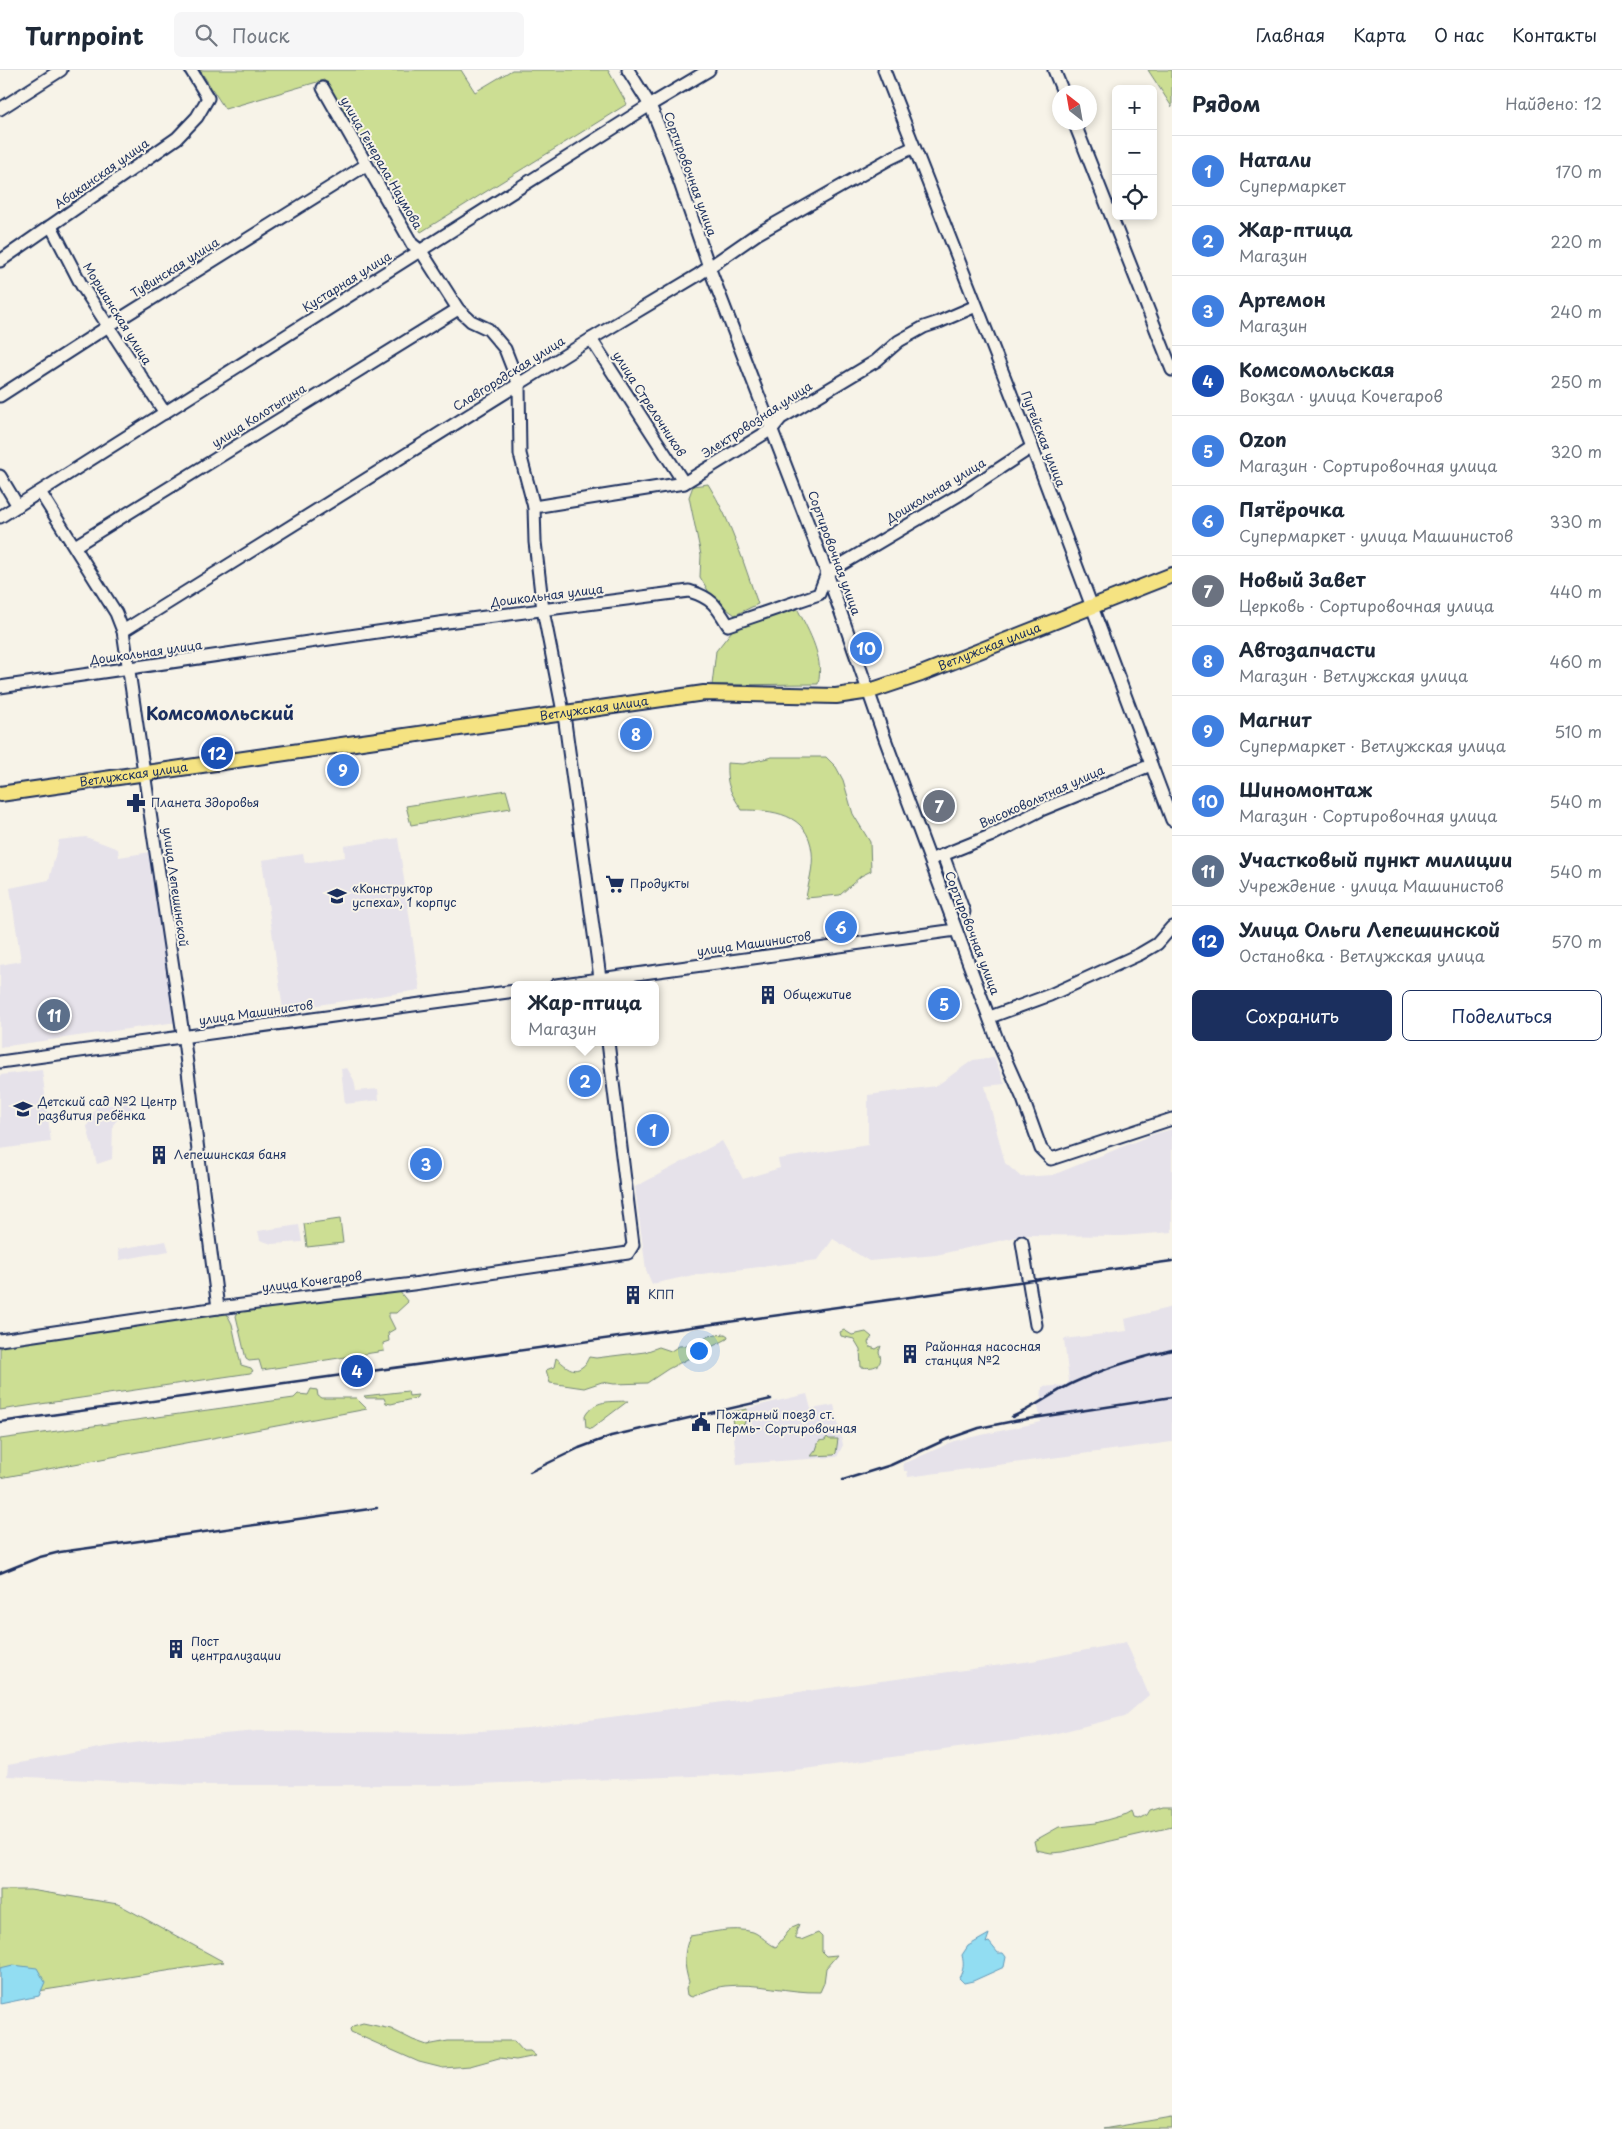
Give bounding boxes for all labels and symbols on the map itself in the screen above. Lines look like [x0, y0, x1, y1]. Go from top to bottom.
north arrow [1052, 85, 1097, 130]
street label: улица Генерала Наумова [336, 93, 428, 233]
street label: Сортировочная улица [660, 109, 722, 239]
street label: Абаканская улица [51, 134, 153, 213]
street label: Тувинская улица [127, 232, 223, 302]
street label: Кустарная улица [298, 246, 395, 316]
street label: Моршанская улица [79, 259, 157, 368]
street label: Славгородская улица [449, 331, 568, 415]
street label: улица Стрелочников [609, 347, 691, 460]
street label: Электровозная улица [698, 376, 816, 462]
street label: улица Колотыгина [208, 379, 310, 451]
street label: Путейская улица [1017, 388, 1071, 490]
street label: Дошкольная улица [881, 453, 989, 528]
street label: Сортировочная улица [804, 488, 866, 618]
street label: Дошкольная улица [489, 579, 605, 611]
street label: Ветлужская улица [935, 617, 1044, 674]
pin: 10 [850, 629, 882, 667]
street label: Дошкольная улица [87, 635, 204, 669]
street label: Ветлужская улица [538, 691, 650, 724]
district label: Комсомольский [146, 699, 294, 726]
pin: 8 [620, 715, 652, 753]
pin: 12 [201, 734, 233, 772]
pin: 9 [327, 751, 359, 789]
street label: Ветлужская улица [78, 757, 189, 791]
street label: Высоковольтная улица [976, 760, 1107, 832]
pin: 7 [923, 787, 955, 825]
pharmacy icon: Планета Здоровья [125, 792, 147, 814]
place label: Планета Здоровья [151, 793, 259, 811]
street label: улица Лепешинской [159, 826, 193, 948]
street label: Сортировочная улица [941, 868, 1005, 998]
supermarket icon: Продукты [604, 873, 626, 895]
place label: Продукты [630, 874, 689, 892]
place label: «Конструктор успеха», 1 корпус [352, 879, 457, 911]
school or university icon: «Конструктор успеха», 1 корпус [326, 885, 348, 907]
pin: 6 [825, 908, 857, 946]
street label: улица Машинистов [696, 926, 812, 960]
building icon: Общежитие [757, 984, 779, 1006]
place label: Общежитие [783, 985, 852, 1003]
pin: 5 [928, 985, 960, 1023]
street label: улица Машинистов [198, 995, 314, 1029]
pin: 11 [38, 996, 70, 1034]
pin: 2 [569, 1062, 601, 1100]
place label: Детский сад №2 Центр развития ребёнка [37, 1092, 177, 1124]
school or university icon: Детский сад №2 Центр развития ребёнка [12, 1098, 34, 1120]
pin: 1 [637, 1111, 669, 1149]
building icon: Лепешинская баня [148, 1144, 170, 1166]
place label: Лепешинская баня [174, 1145, 287, 1163]
pin: 3 [410, 1145, 442, 1183]
street label: улица Кочегаров [261, 1266, 363, 1296]
building icon: КПП [622, 1284, 644, 1306]
place label: КПП [648, 1285, 674, 1303]
place label: Районная насосная станция №2 [925, 1337, 1041, 1369]
your location [686, 1338, 712, 1364]
building icon: Районная насосная станция №2 [899, 1343, 921, 1365]
pin: 4 [341, 1352, 373, 1390]
place label: Пожарный поезд ст. Пермь- Сортировочная [716, 1405, 857, 1437]
public building icon: Пожарный поезд ст. Пермь- Сортировочная [690, 1411, 712, 1433]
place label: Пост централизации [191, 1632, 281, 1664]
building icon: Пост централизации [165, 1638, 187, 1660]

